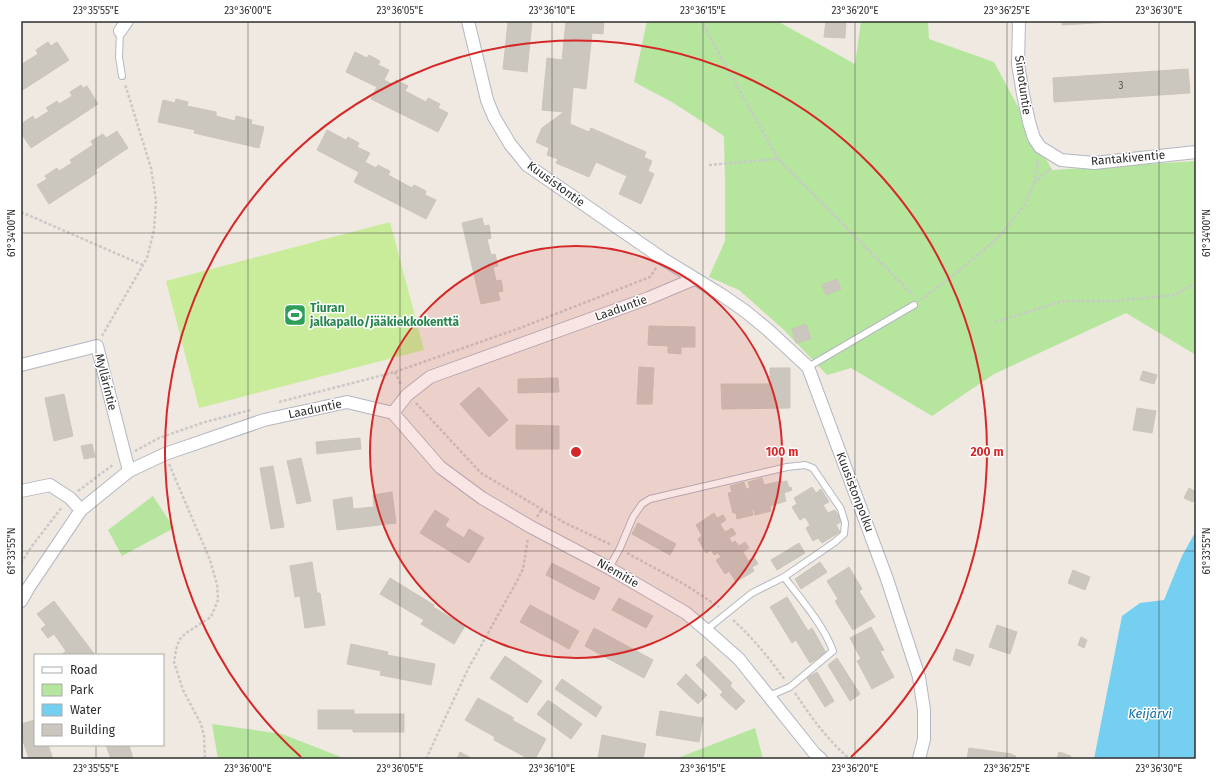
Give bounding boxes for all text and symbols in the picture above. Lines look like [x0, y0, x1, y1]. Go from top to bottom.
text: 23°35'55"E [73, 5, 119, 17]
text: 23°36'00"E [224, 5, 272, 17]
text: 23°36'05"E [377, 5, 423, 17]
text: 23°36'10"E [529, 5, 575, 17]
text: 23°36'15"E [680, 5, 726, 17]
text: 23°36'20"E [831, 5, 879, 17]
text: 23°36'25"E [984, 5, 1030, 17]
text: 23°36'30"E [1135, 5, 1183, 17]
street label: Simotuntie [1012, 54, 1034, 116]
house number: 3 [1119, 80, 1124, 92]
street label: Rantakiventie [1090, 148, 1166, 168]
street label: Kuusistontie [524, 158, 588, 210]
text: 61°34'00"N [6, 209, 18, 257]
text: 61°34'00"N [1201, 209, 1213, 257]
street label: Laaduntie [593, 292, 649, 324]
place label: Tiuran jalkapallo/jääkiekkokenttä [309, 301, 460, 329]
sports icon: Tiuran jalkapallo/jääkiekkokenttä [282, 302, 308, 328]
street label: Myllärintie [92, 352, 120, 412]
street label: Laaduntie [287, 397, 343, 421]
centre of rings [569, 445, 583, 459]
text: 100 m [766, 445, 798, 459]
text: 200 m [970, 445, 1004, 459]
street label: Kuusistonpolku [833, 450, 877, 534]
text: 61°33'55"N [6, 527, 18, 575]
text: 61°33'55"N [1201, 527, 1213, 575]
street label: Niemitie [595, 555, 641, 591]
legend [34, 654, 164, 746]
text: Road [70, 663, 98, 677]
text: Park [70, 683, 94, 697]
text: Water [70, 703, 102, 717]
water label: Keijärvi [1128, 706, 1172, 721]
text: Building [70, 723, 116, 737]
text: 23°35'55"E [73, 763, 119, 775]
text: 23°36'00"E [224, 763, 272, 775]
text: 23°36'05"E [377, 763, 423, 775]
text: 23°36'10"E [529, 763, 575, 775]
text: 23°36'15"E [680, 763, 726, 775]
text: 23°36'20"E [831, 763, 879, 775]
text: 23°36'25"E [984, 763, 1030, 775]
text: 23°36'30"E [1135, 763, 1183, 775]

